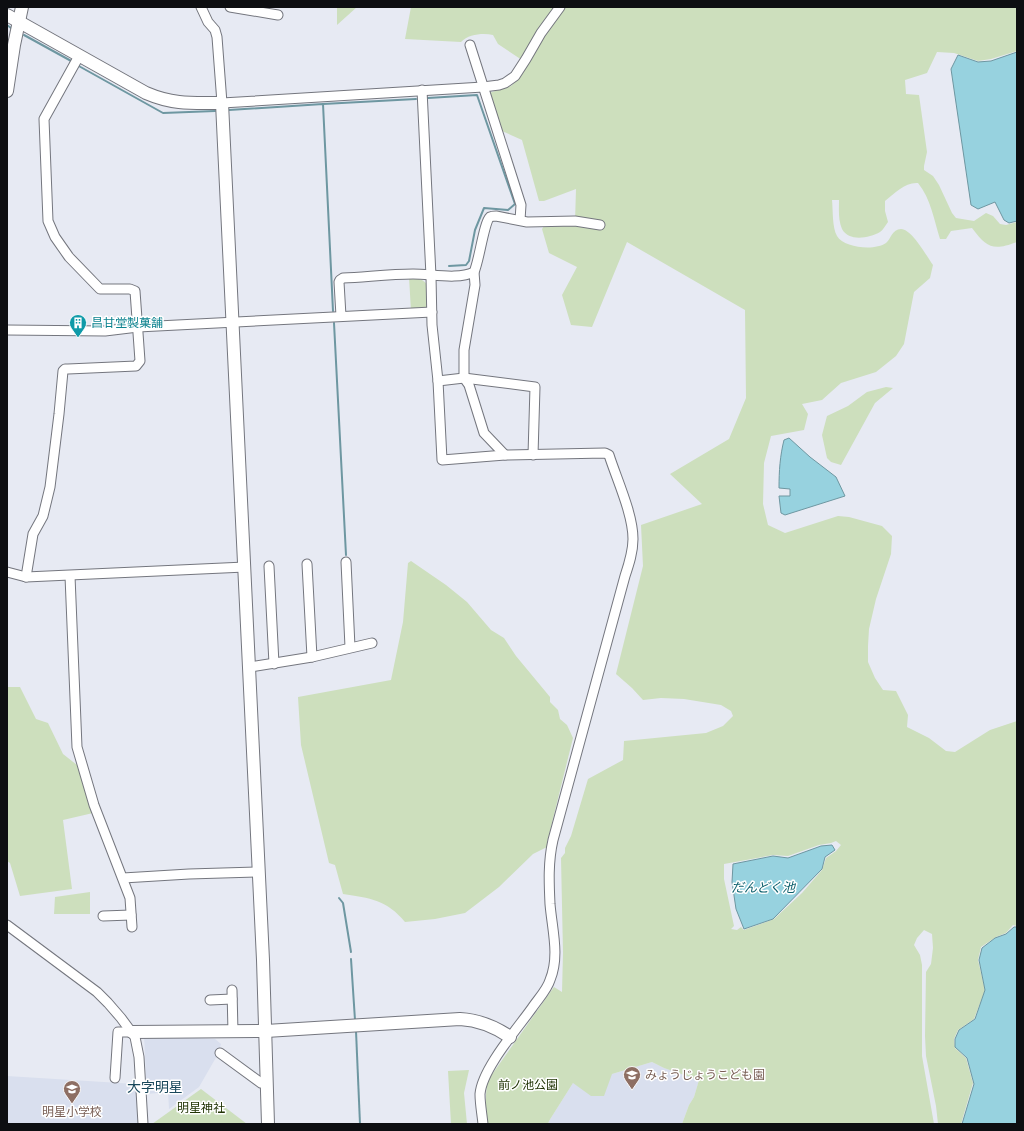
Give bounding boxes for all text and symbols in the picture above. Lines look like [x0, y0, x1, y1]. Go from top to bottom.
building icon: 昌甘堂製菓舗 [68, 313, 88, 338]
place label: 昌甘堂製菓舗 [91, 316, 163, 331]
water label: だんどく池 [731, 880, 797, 896]
school or university icon: みょうじょうこども園 [622, 1065, 642, 1090]
place label: みょうじょうこども園 [645, 1068, 765, 1083]
park label: 前ノ池公園 [498, 1078, 558, 1093]
school or university icon: 明星小学校 [62, 1079, 82, 1104]
district label: 大字明星 [127, 1079, 183, 1096]
park label: 明星神社 [177, 1101, 225, 1116]
place label: 明星小学校 [42, 1105, 102, 1120]

